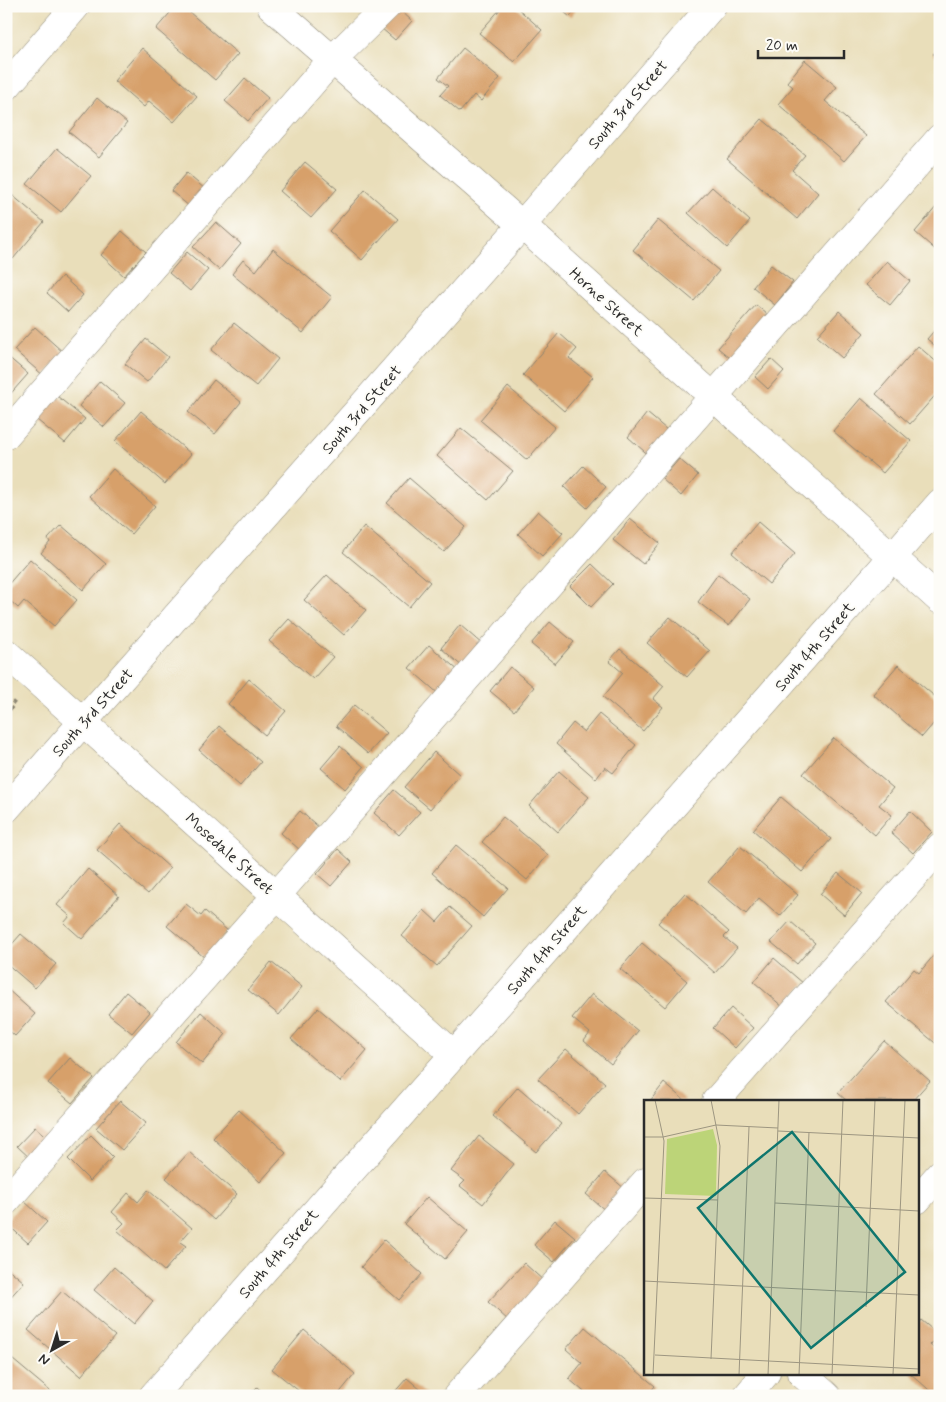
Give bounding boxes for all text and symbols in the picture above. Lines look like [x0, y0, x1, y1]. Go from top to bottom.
scale bar [758, 28, 845, 60]
text: 20 m [766, 36, 798, 56]
street label: South 3rd Street [584, 56, 673, 154]
street label: Horne Street [564, 263, 648, 342]
street label: South 3rd Street [318, 361, 407, 459]
street label: South 4th Street [770, 597, 860, 696]
street label: South 3rd Street [48, 664, 139, 762]
street label: Mosedale Street [180, 809, 278, 900]
street label: South 4th Street [502, 900, 592, 999]
inset map [644, 1100, 918, 1374]
street label: South 4th Street [234, 1204, 324, 1303]
north arrow [28, 1324, 78, 1374]
text: N [35, 1349, 54, 1369]

